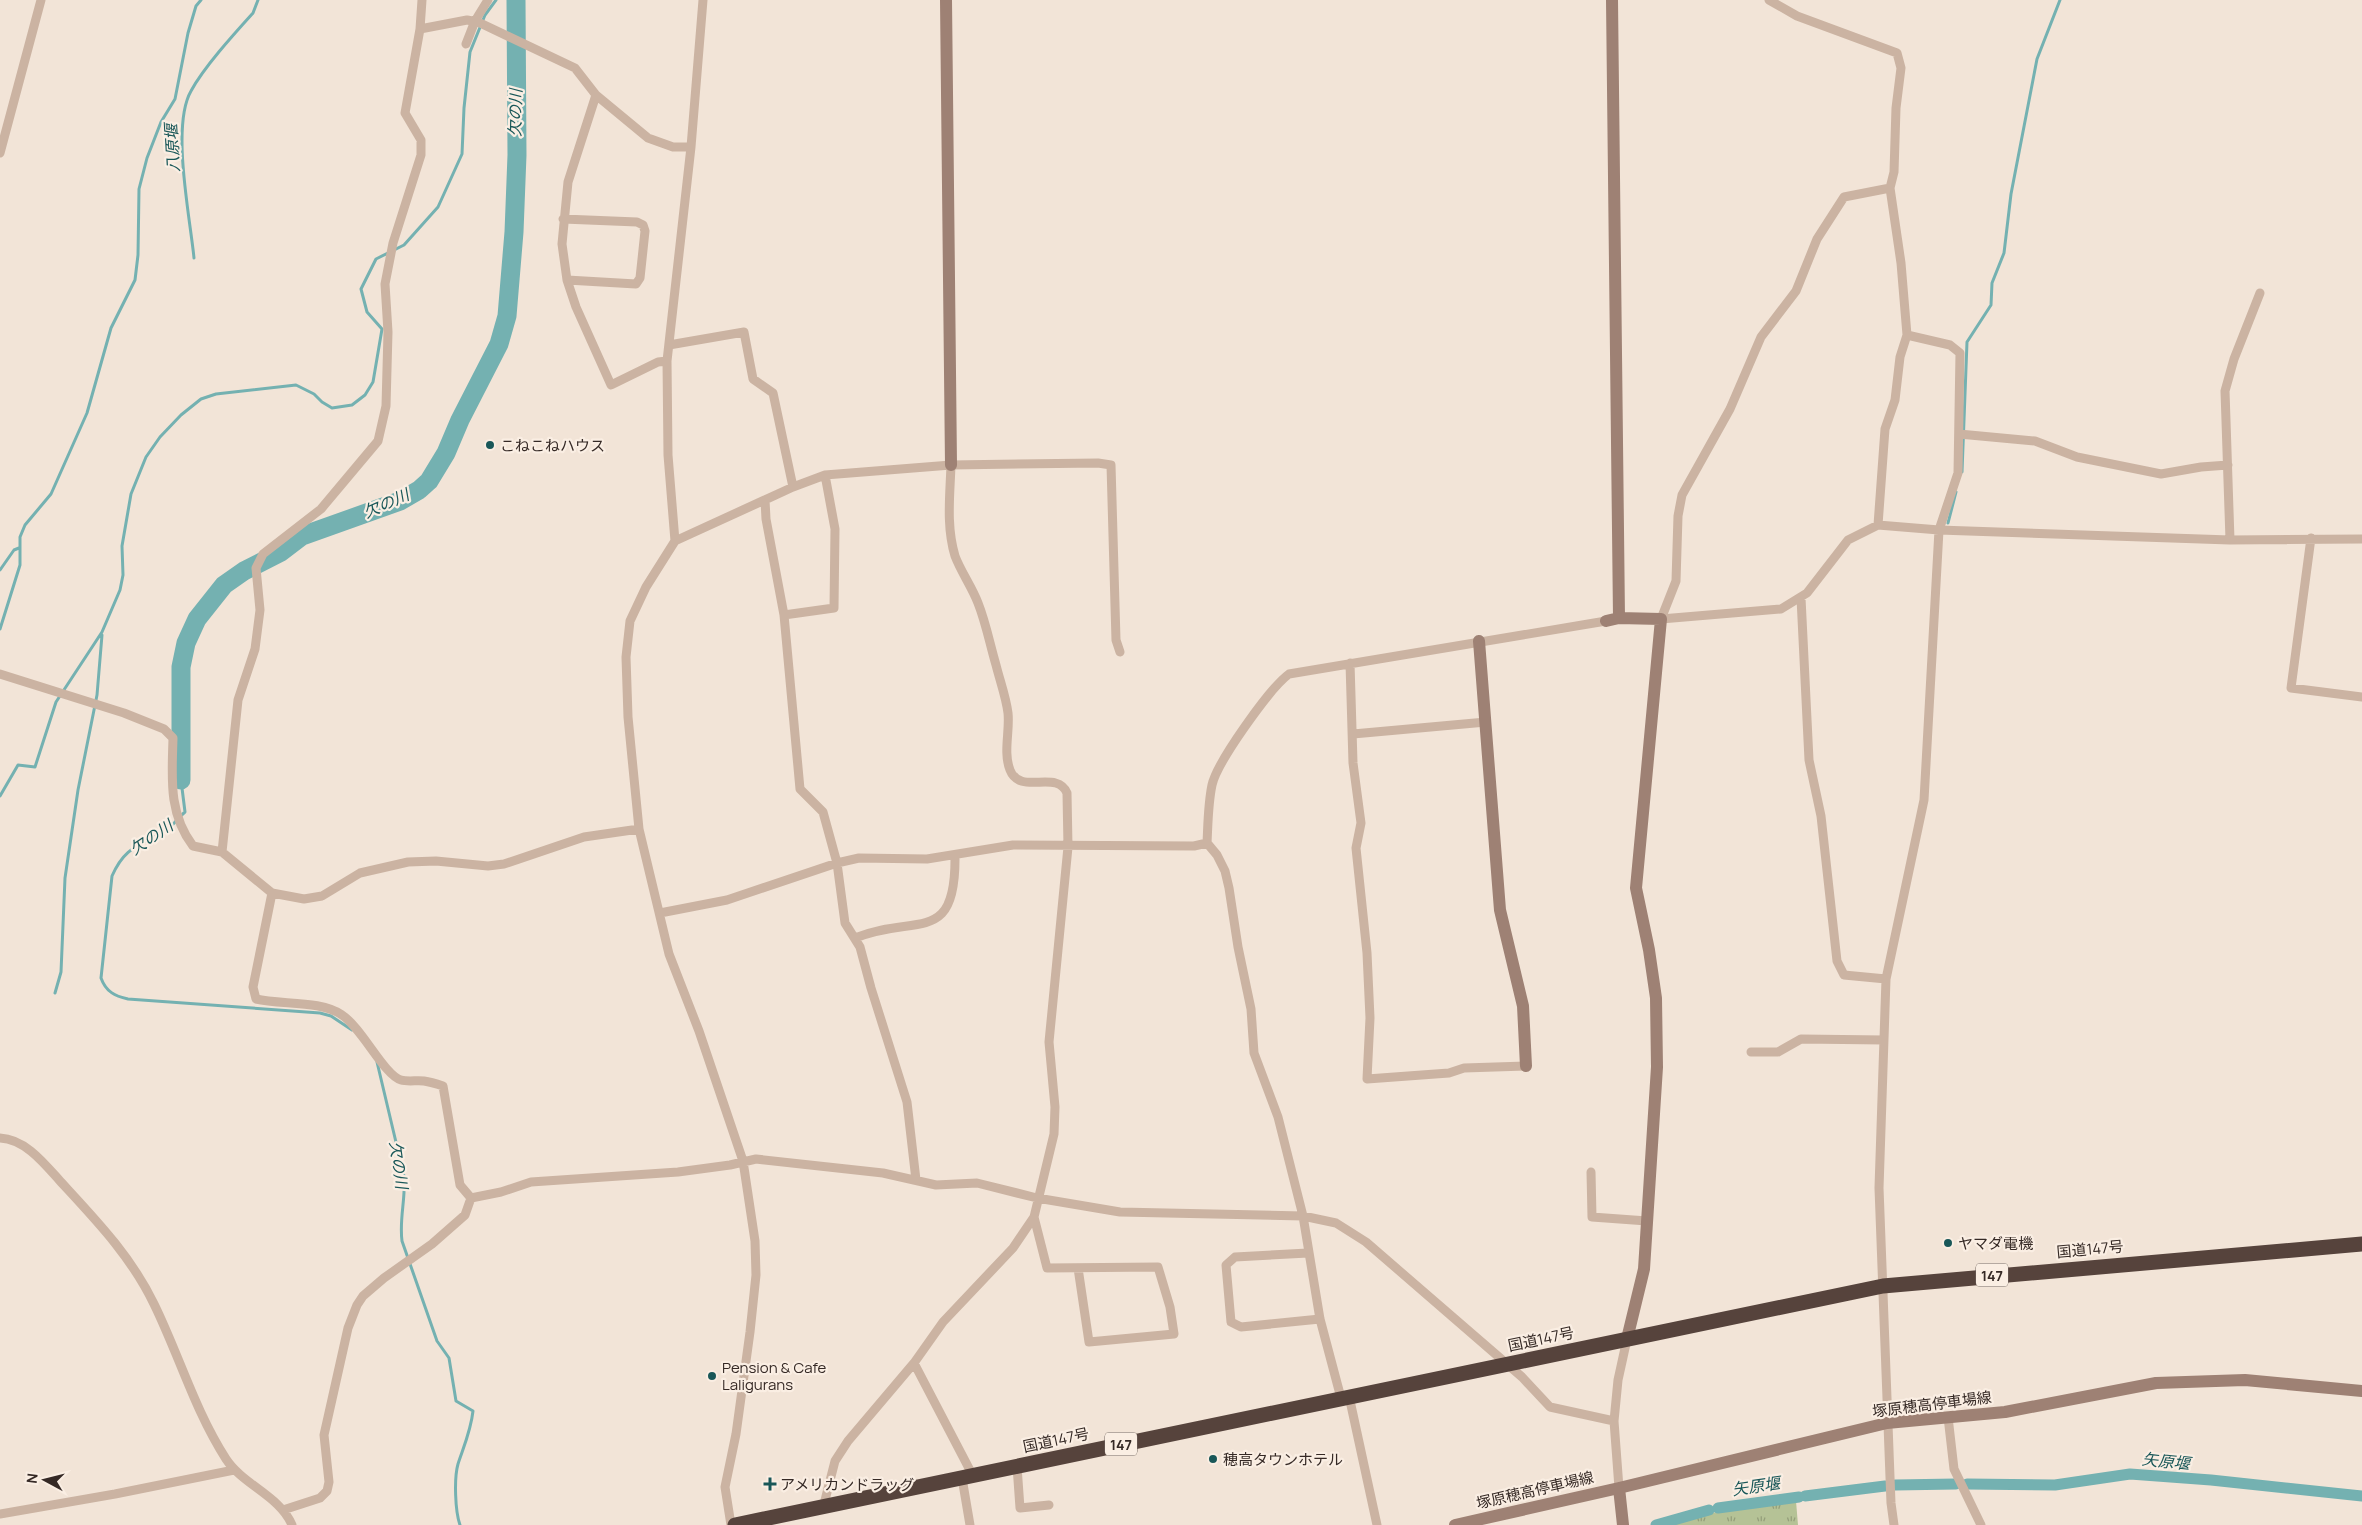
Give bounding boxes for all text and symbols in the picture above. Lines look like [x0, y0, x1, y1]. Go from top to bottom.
water label: 欠の川 [504, 87, 526, 137]
water label: 八原堰 [160, 120, 184, 173]
place label: こねこねハウス [500, 435, 605, 456]
marker: こねこねハウス [484, 439, 496, 451]
water label: 欠の川 [360, 482, 414, 523]
water label: 欠の川 [125, 813, 179, 860]
water label: 欠の川 [385, 1140, 414, 1192]
place label: ヤマダ電機 [1958, 1233, 2033, 1254]
street label: 国道147号 [2056, 1236, 2124, 1262]
marker: ヤマダ電機 [1942, 1237, 1954, 1249]
road number: 147 [1976, 1264, 2008, 1286]
street label: 国道147号 [1506, 1322, 1576, 1356]
place label: Pension & Cafe Laligurans [722, 1357, 826, 1395]
marker: Pension & Cafe Laligurans [706, 1370, 718, 1382]
street label: 塚原穂高停車場線 [1871, 1386, 1993, 1422]
street label: 国道147号 [1021, 1423, 1091, 1457]
road number: 147 [1105, 1432, 1137, 1456]
water label: 矢原堰 [2141, 1448, 2194, 1475]
place label: 穂高タウンホテル [1223, 1449, 1343, 1470]
marker: 穂高タウンホテル [1207, 1453, 1219, 1465]
north arrow [20, 1455, 70, 1505]
street label: 塚原穂高停車場線 [1474, 1466, 1596, 1514]
water label: 矢原堰 [1731, 1471, 1784, 1500]
text: N [22, 1472, 42, 1485]
place label: アメリカンドラッグ [780, 1474, 914, 1495]
marker: アメリカンドラッグ [764, 1478, 776, 1490]

